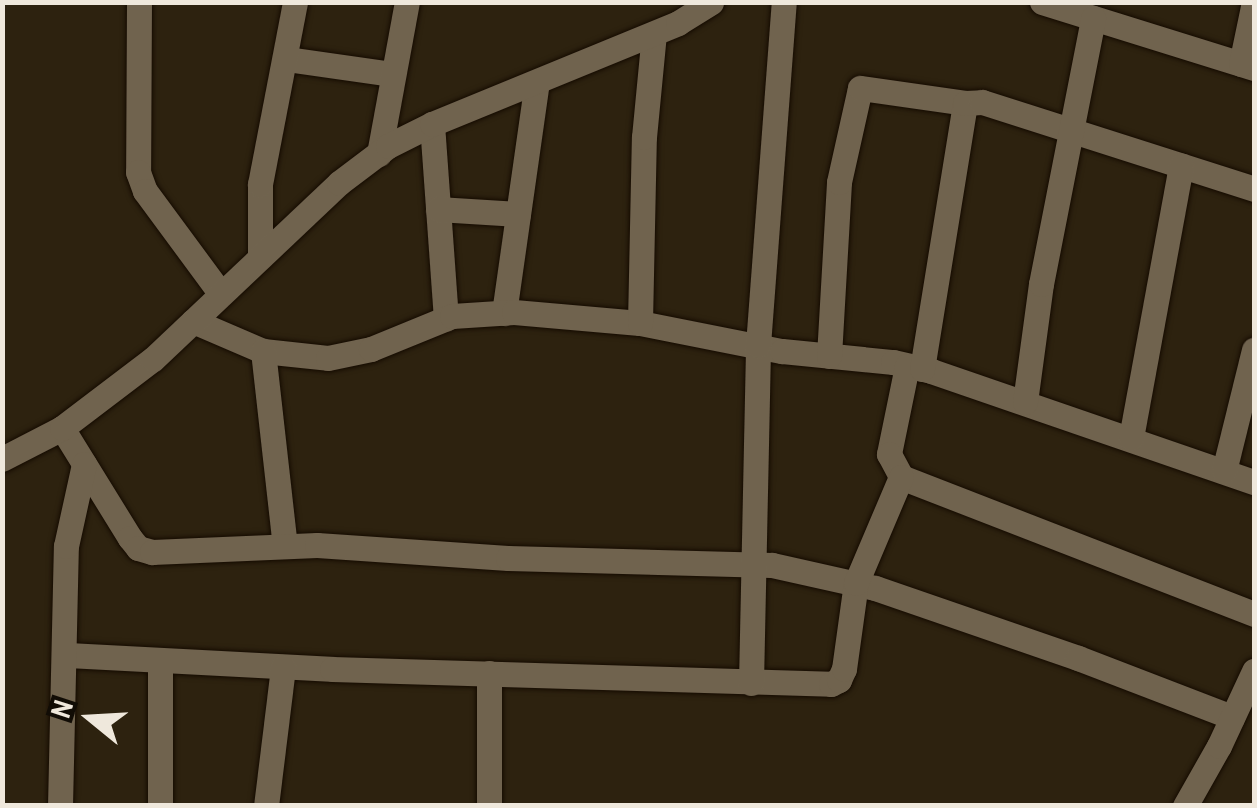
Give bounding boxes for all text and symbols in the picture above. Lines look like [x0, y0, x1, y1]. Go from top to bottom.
north arrow [40, 668, 140, 768]
text: N [41, 695, 82, 722]

